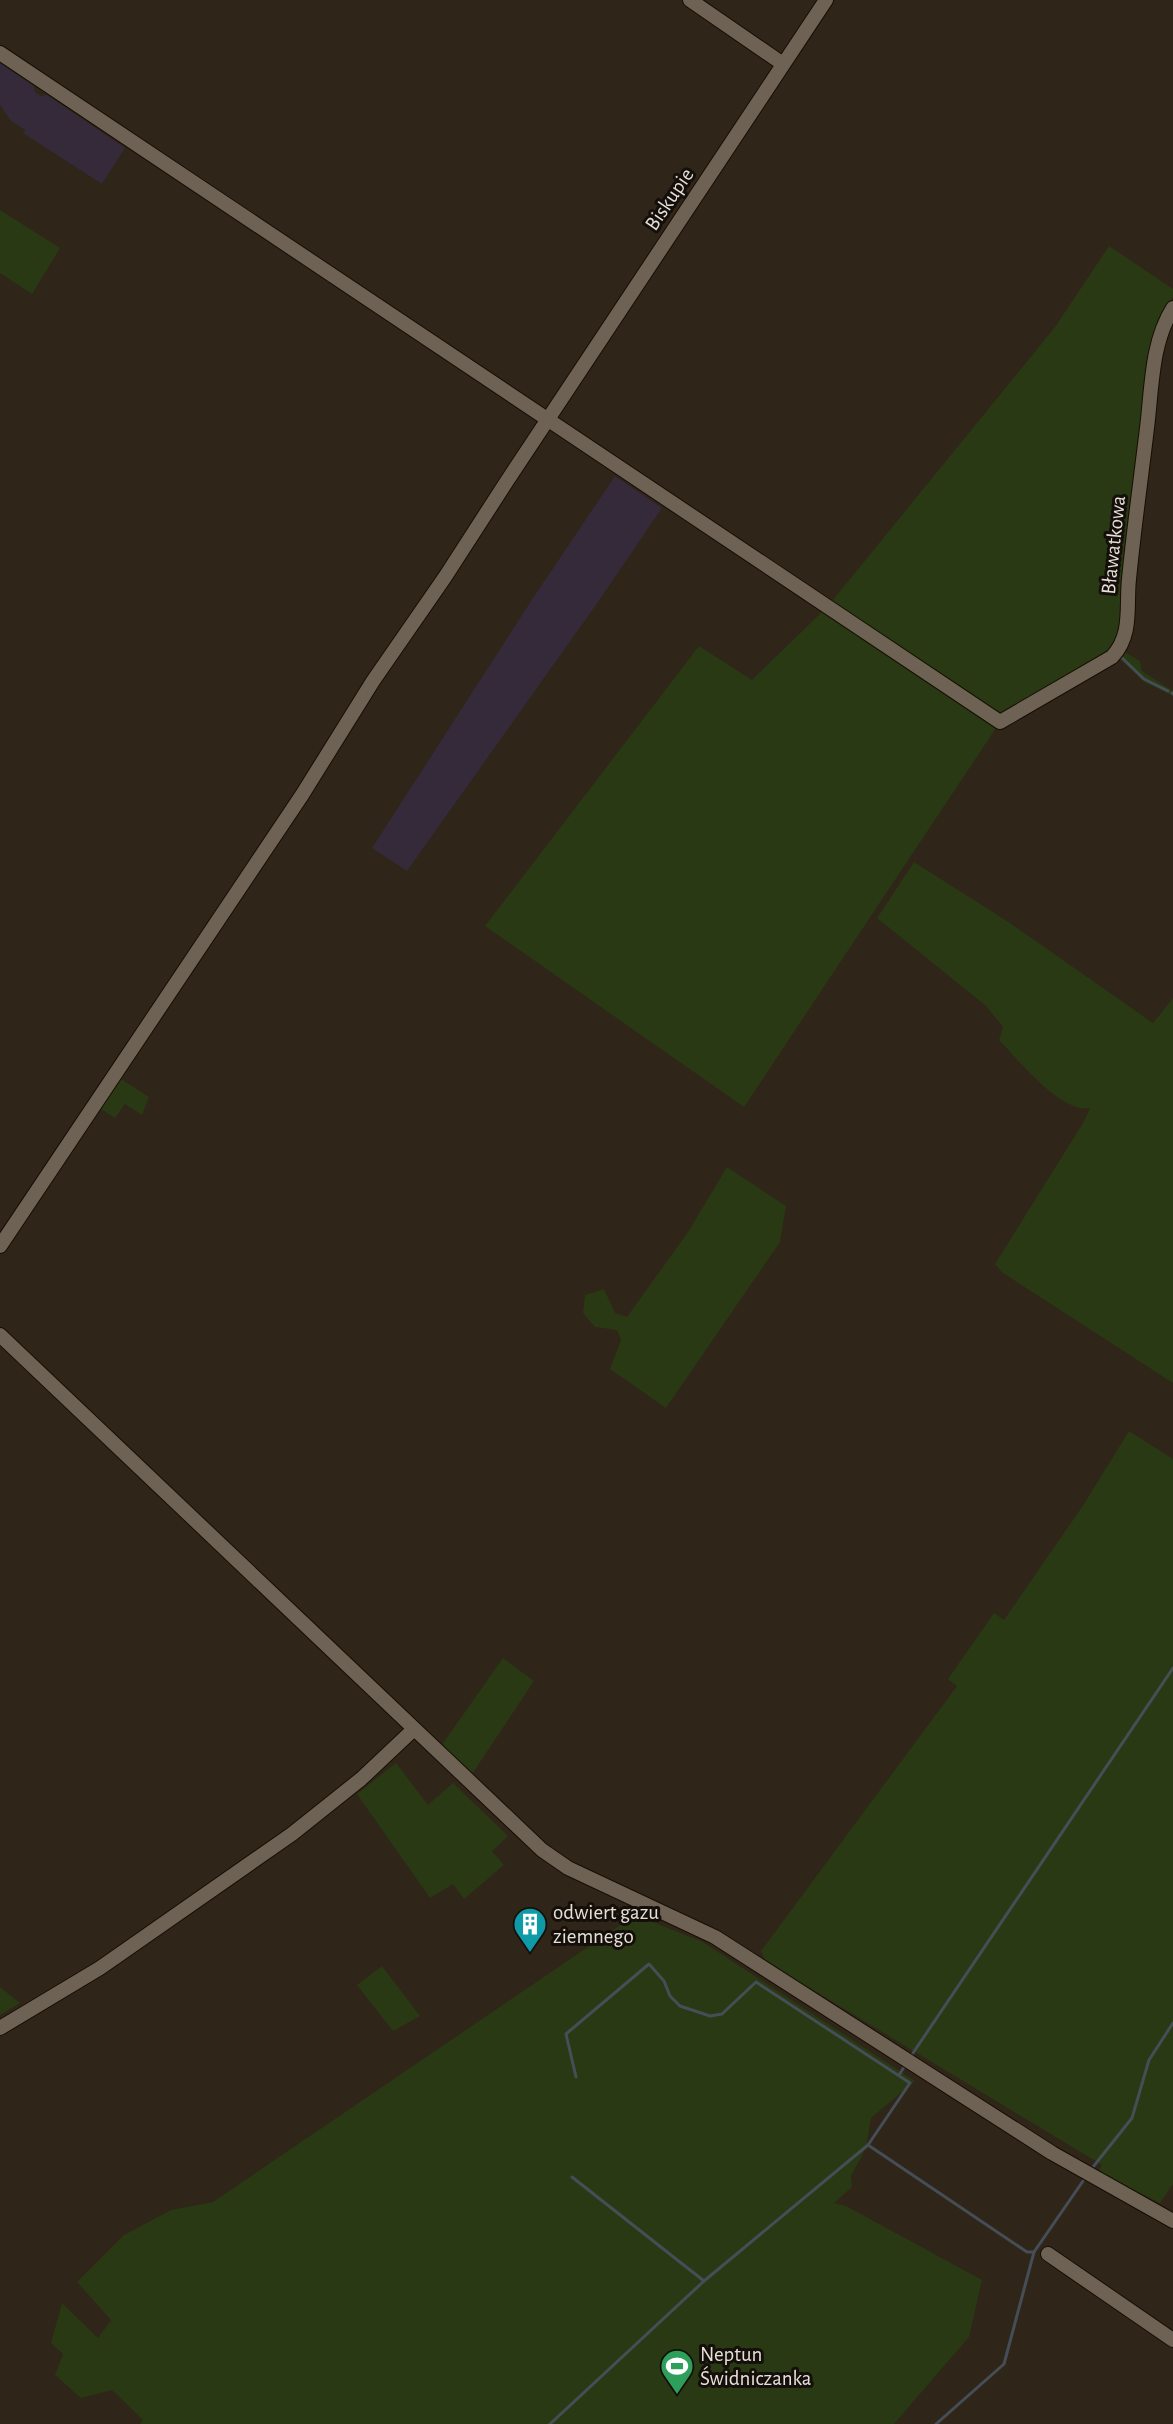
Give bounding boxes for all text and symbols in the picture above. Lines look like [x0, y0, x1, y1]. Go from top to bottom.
street label: Biskupie [641, 164, 698, 234]
street label: Bławatkowa [1098, 494, 1129, 595]
place label: odwiert gazu ziemnego [553, 1902, 659, 1947]
building icon: odwiert gazu ziemnego [512, 1906, 548, 1953]
place label: Neptun Świdniczanka [700, 2344, 812, 2389]
sports icon: Neptun Świdniczanka [659, 2348, 695, 2395]

